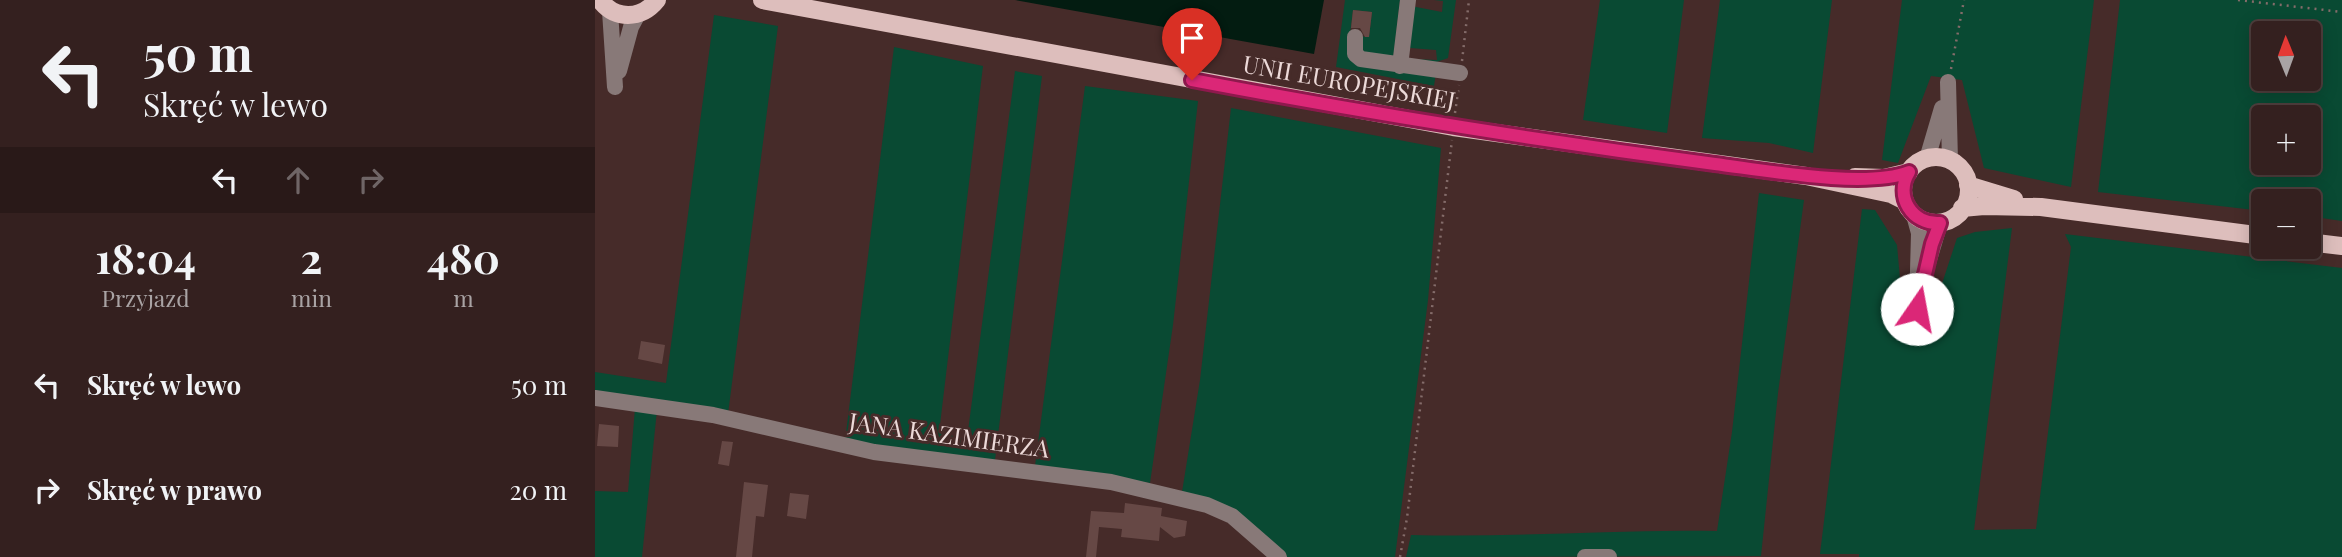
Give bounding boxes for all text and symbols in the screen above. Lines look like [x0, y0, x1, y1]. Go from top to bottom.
pin [1162, 8, 1222, 80]
text: 50 m [143, 19, 253, 84]
icon: arrive [1173, 19, 1211, 57]
north arrow [2251, 21, 2321, 91]
map controls [2251, 21, 2321, 259]
icon: left [28, 28, 119, 119]
street label: UNII EUROPEJSKIEJ [1240, 47, 1458, 115]
text: Skręć w lewo [143, 82, 328, 125]
button: + [2251, 105, 2321, 175]
icon: left [206, 161, 244, 199]
icon: ahead [279, 161, 317, 199]
icon: right [352, 161, 390, 199]
button: − [2251, 189, 2321, 259]
text: 18:04 [95, 229, 196, 285]
text: 2 [300, 229, 322, 285]
text: 480 [427, 229, 500, 285]
position arrow [1880, 272, 1954, 346]
text: Przyjazd [101, 282, 190, 313]
text: min [291, 282, 332, 313]
text: m [453, 282, 474, 313]
icon: left [28, 366, 66, 404]
text: Skręć w lewo [87, 367, 241, 402]
text: 50 m [511, 367, 567, 402]
street label: JANA KAZIMIERZA [846, 404, 1052, 464]
icon: right [28, 471, 66, 509]
text: Skręć w prawo [87, 472, 262, 507]
text: 20 m [509, 472, 567, 507]

